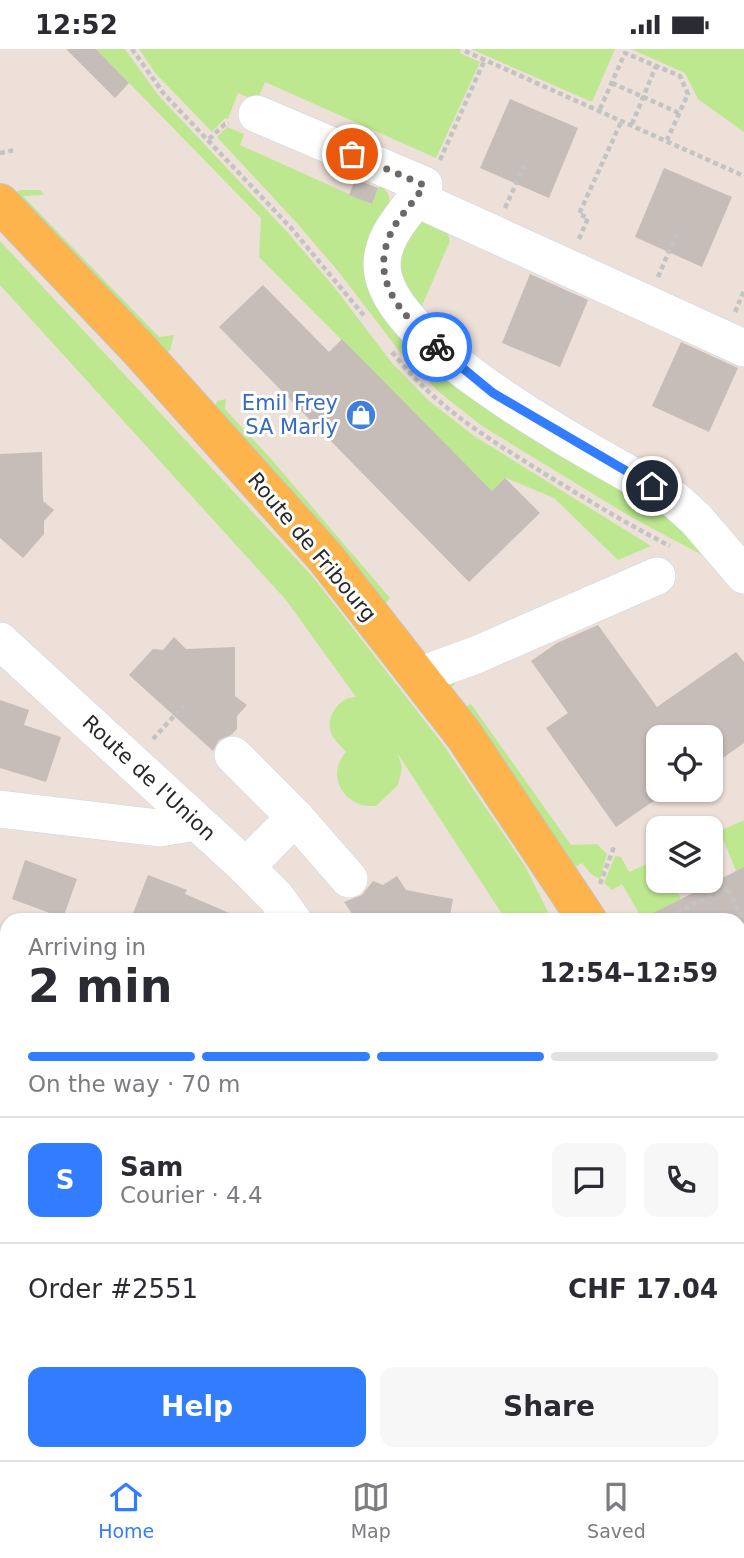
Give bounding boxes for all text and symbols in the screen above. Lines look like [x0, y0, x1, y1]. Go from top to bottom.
text: 12:52 [35, 10, 118, 40]
pin [322, 124, 382, 184]
icon: bag [333, 135, 371, 173]
courier [402, 312, 472, 382]
icon: bike [418, 328, 456, 366]
place label: Emil Frey SA Marly [242, 391, 338, 439]
shop icon: Emil Frey SA Marly [344, 398, 378, 432]
pin [622, 456, 682, 516]
icon: home [633, 467, 671, 505]
street label: Route de Fribourg [243, 468, 381, 626]
street label: Route de l'Union [78, 710, 220, 846]
map controls [646, 725, 723, 893]
button: locate [646, 725, 723, 802]
button: layers [646, 816, 723, 893]
text: Arriving in [28, 934, 146, 960]
text: 12:54–12:59 [539, 958, 718, 988]
text: 2 min [28, 959, 172, 1013]
text: On the way · 70 m [28, 1071, 240, 1097]
button: chat [552, 1143, 626, 1217]
button: phone [644, 1143, 718, 1217]
text: Sam [120, 1152, 183, 1182]
text: S [56, 1165, 74, 1195]
text: Courier · 4.4 [120, 1182, 263, 1208]
text: Order #2551 [28, 1274, 198, 1304]
text: CHF 17.04 [568, 1274, 718, 1304]
button: Help [28, 1367, 366, 1447]
button: Share [380, 1367, 718, 1447]
tab: Home [98, 1478, 154, 1542]
tab: Map [351, 1478, 391, 1542]
tab: Saved [587, 1478, 646, 1542]

